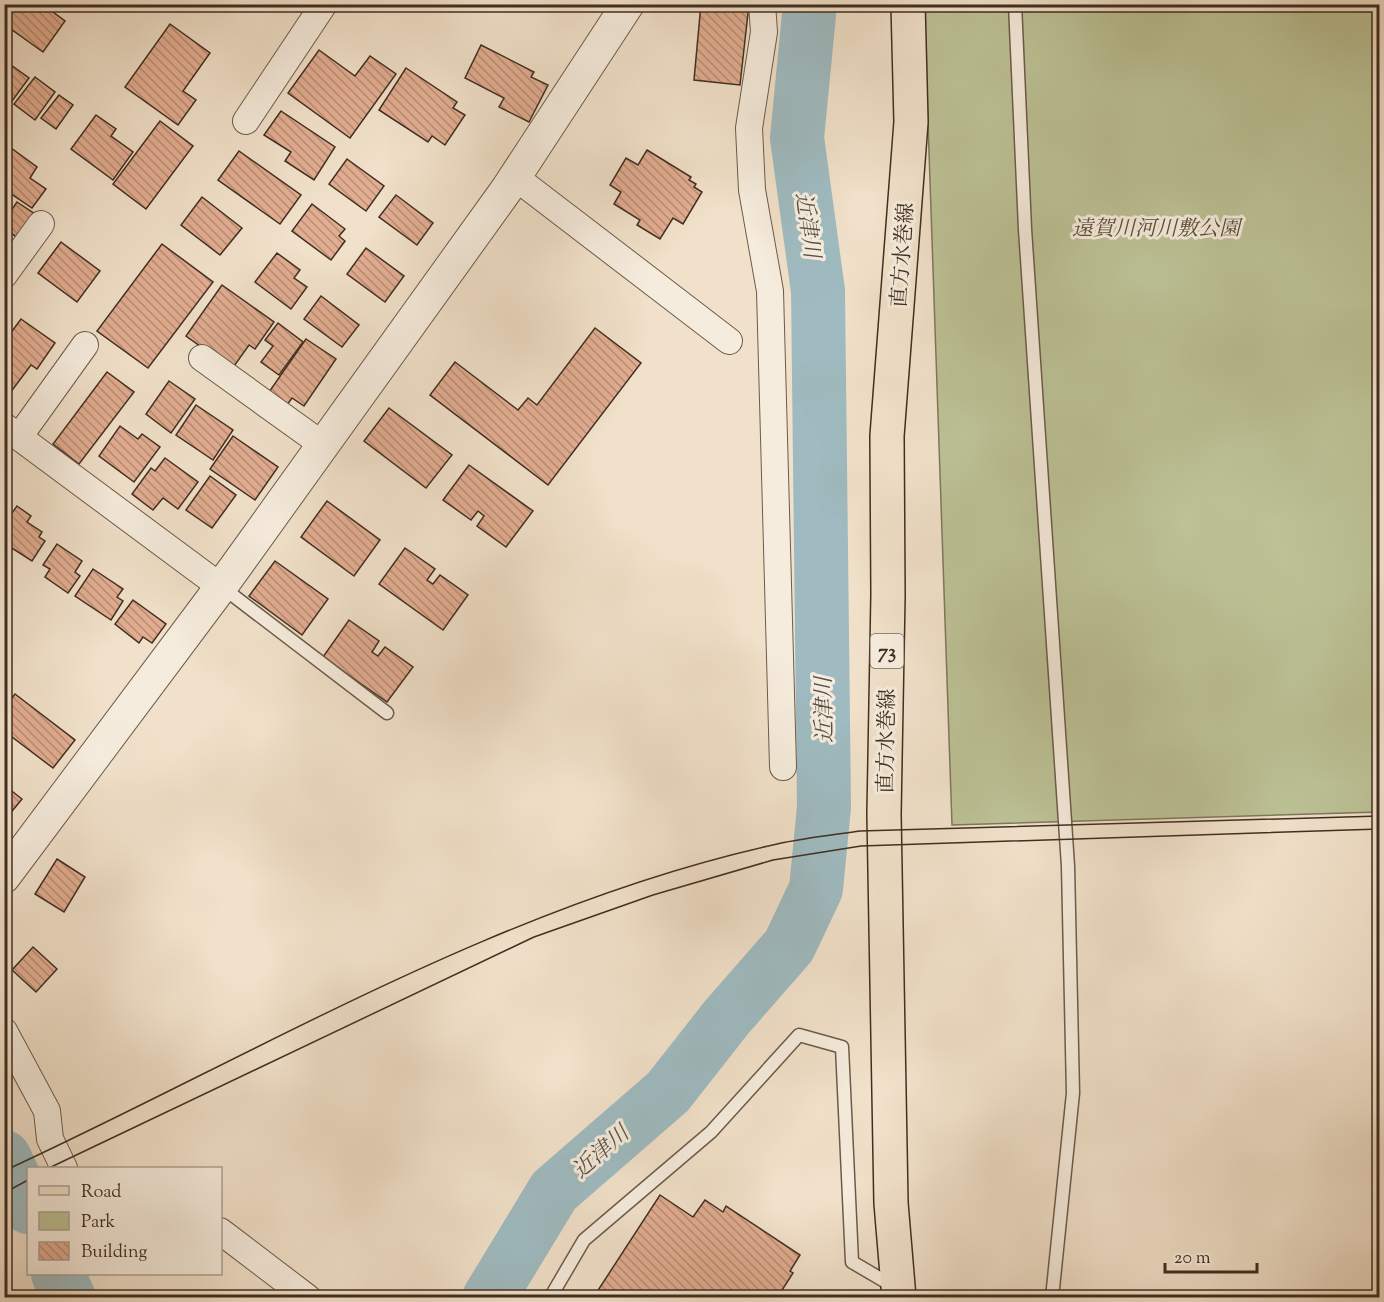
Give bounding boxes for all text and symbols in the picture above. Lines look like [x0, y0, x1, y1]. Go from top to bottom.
water label: 近津川 [786, 191, 827, 262]
street label: 直方水巻線 [885, 202, 923, 309]
park label: 遠賀川河川敷公園 [1072, 215, 1243, 245]
road number: 73 [870, 634, 904, 668]
water label: 近津川 [809, 675, 843, 743]
street label: 直方水巻線 [872, 688, 904, 794]
water label: 近津川 [567, 1118, 639, 1187]
legend [27, 1167, 222, 1275]
text: Road [81, 1180, 121, 1206]
text: Park [81, 1210, 116, 1236]
scale bar [1165, 1236, 1256, 1274]
text: Building [81, 1240, 147, 1266]
text: 20 m [1174, 1246, 1211, 1272]

